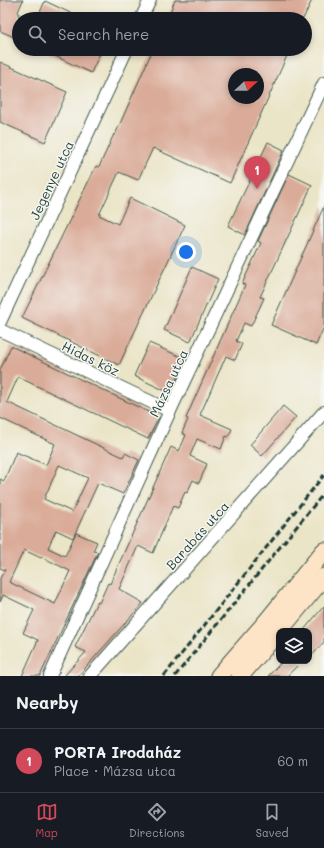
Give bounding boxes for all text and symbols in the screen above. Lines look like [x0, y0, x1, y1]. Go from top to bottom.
search box [12, 12, 312, 56]
icon: search [26, 23, 48, 45]
text: Search here [58, 24, 149, 44]
north arrow [228, 68, 264, 104]
street label: Jegenye utca [25, 138, 77, 222]
pin: 1 [244, 156, 270, 189]
your location [176, 242, 196, 262]
street label: Hidas köz [59, 337, 123, 379]
street label: Mázsa utca [145, 346, 191, 420]
street label: Barabás utca [162, 497, 232, 573]
map controls [276, 628, 312, 664]
button: layers [276, 628, 312, 664]
text: Nearby [16, 691, 78, 713]
text: PORTA Irodaház [54, 742, 181, 762]
text: 1 [26, 752, 32, 769]
text: 60 m [278, 752, 308, 769]
text: Place · Mázsa utca [54, 762, 176, 779]
tab: Map [36, 801, 58, 840]
tab: Directions [129, 801, 185, 840]
tab: Saved [256, 801, 288, 840]

